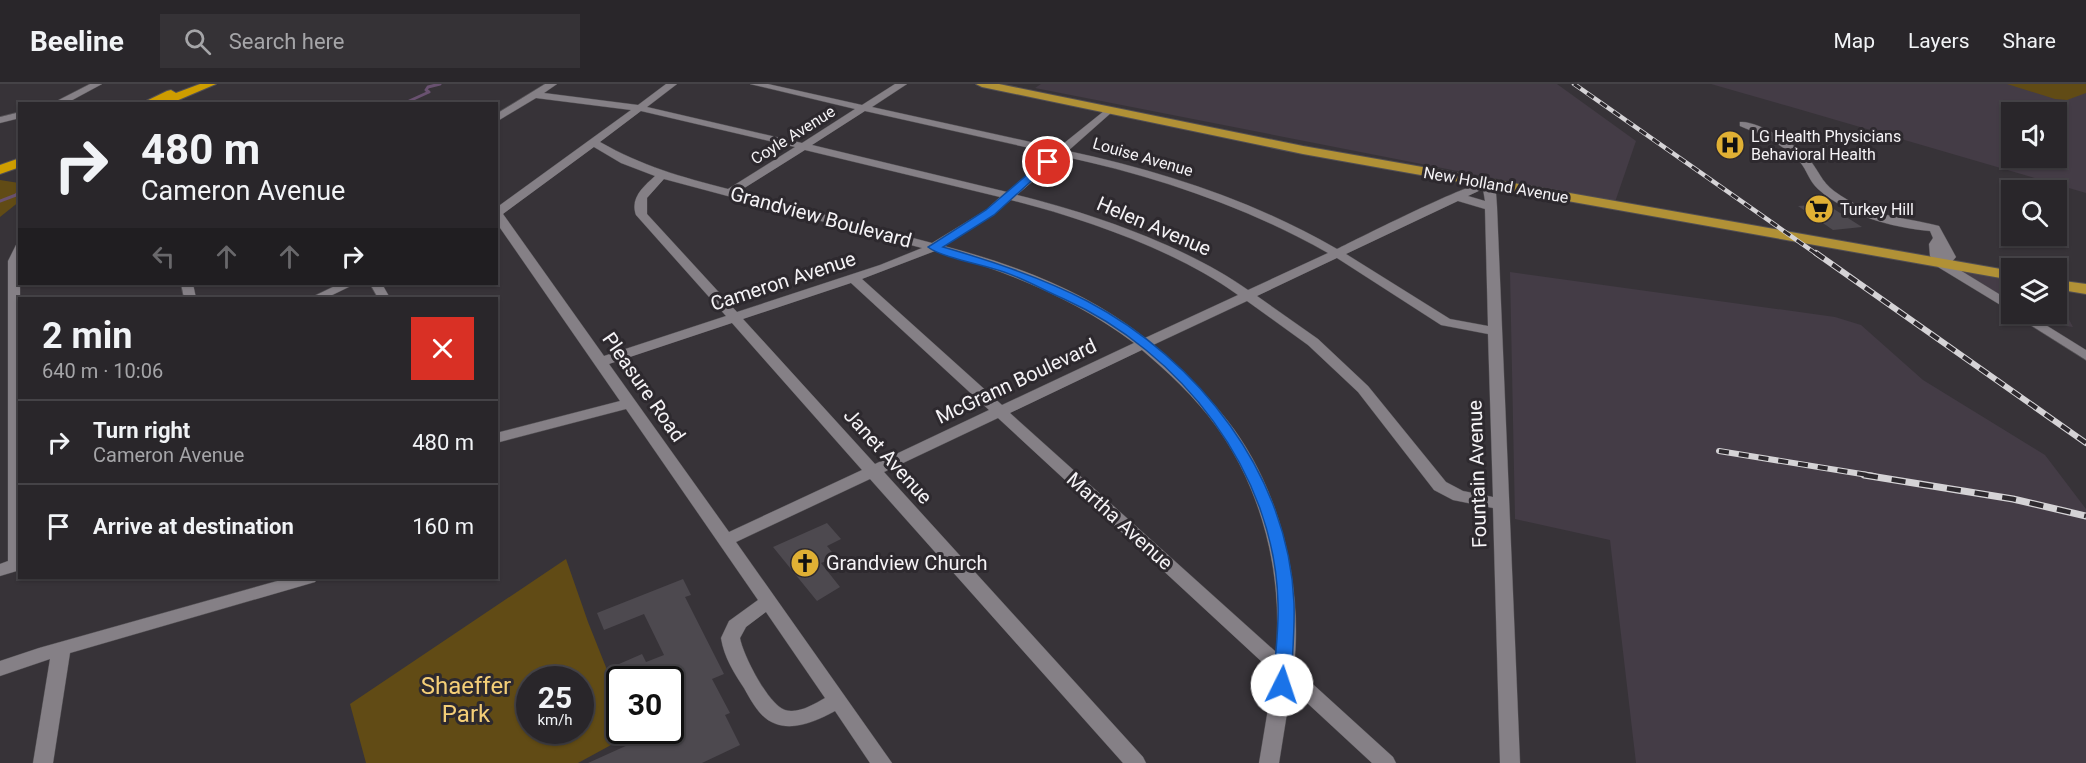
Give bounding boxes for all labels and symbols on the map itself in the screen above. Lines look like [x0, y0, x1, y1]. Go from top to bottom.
street label: Coyle Avenue [747, 102, 839, 168]
place label: LG Health Physicians Behavioral Health [1751, 127, 1901, 164]
hospital icon: LG Health Physicians Behavioral Health [1714, 129, 1746, 161]
street label: Louise Avenue [1091, 134, 1195, 180]
pin [1022, 136, 1073, 187]
street label: New Holland Avenue [1422, 163, 1570, 207]
street label: Grandview Boulevard [728, 181, 914, 253]
street label: Helen Avenue [1093, 191, 1215, 261]
supermarket icon: Turkey Hill [1803, 193, 1835, 225]
place label: Turkey Hill [1840, 200, 1914, 219]
street label: Cameron Avenue [707, 246, 859, 316]
street label: Pleasure Road [597, 328, 691, 446]
street label: McGrann Boulevard [932, 333, 1100, 429]
street label: Fountain Avenue [1462, 400, 1492, 548]
street label: Janet Avenue [839, 403, 937, 509]
street label: Martha Avenue [1062, 467, 1178, 575]
church icon: Grandview Church [789, 547, 821, 579]
place label: Grandview Church [826, 551, 988, 575]
position arrow [1250, 653, 1314, 717]
speed limit sign: 30 [606, 666, 684, 744]
park label: Shaeffer Park [421, 672, 511, 728]

